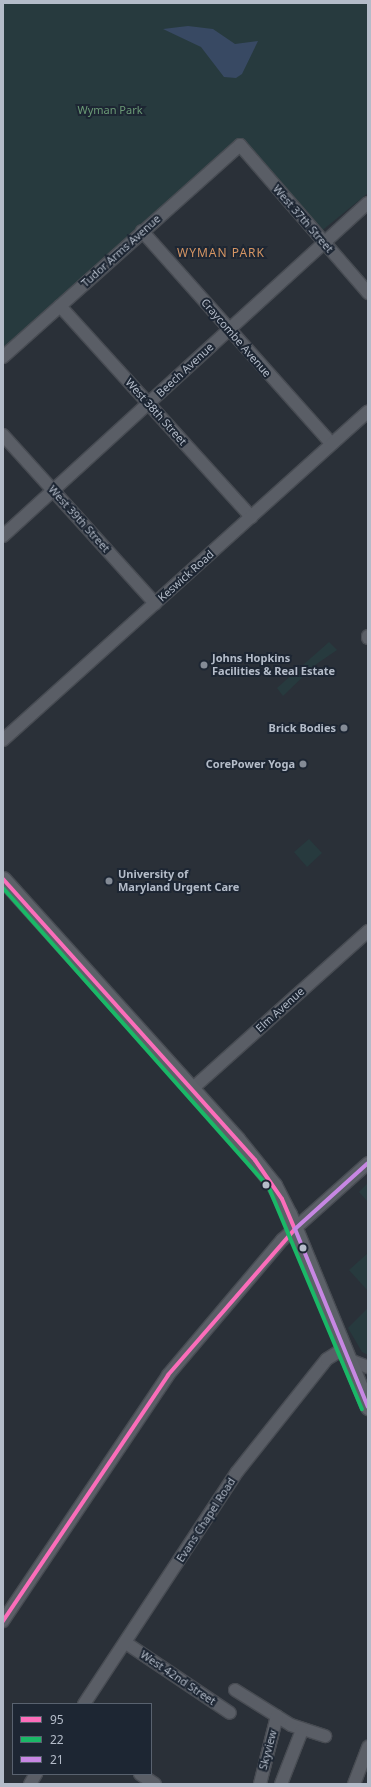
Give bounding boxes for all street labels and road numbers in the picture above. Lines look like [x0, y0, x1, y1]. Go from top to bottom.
street label: West 37th Street [270, 183, 336, 255]
street label: Tudor Arms Avenue [79, 212, 163, 290]
street label: Craycombe Avenue [198, 296, 274, 380]
street label: Beech Avenue [154, 340, 216, 400]
street label: West 38th Street [123, 376, 189, 448]
street label: West 39th Street [46, 483, 112, 555]
street label: Keswick Road [155, 548, 217, 604]
street label: Elm Avenue [253, 985, 307, 1035]
street label: Evans Chapel Road [174, 1475, 238, 1565]
street label: West 42nd Street [138, 1648, 218, 1708]
street label: Skyview [256, 1729, 280, 1771]

